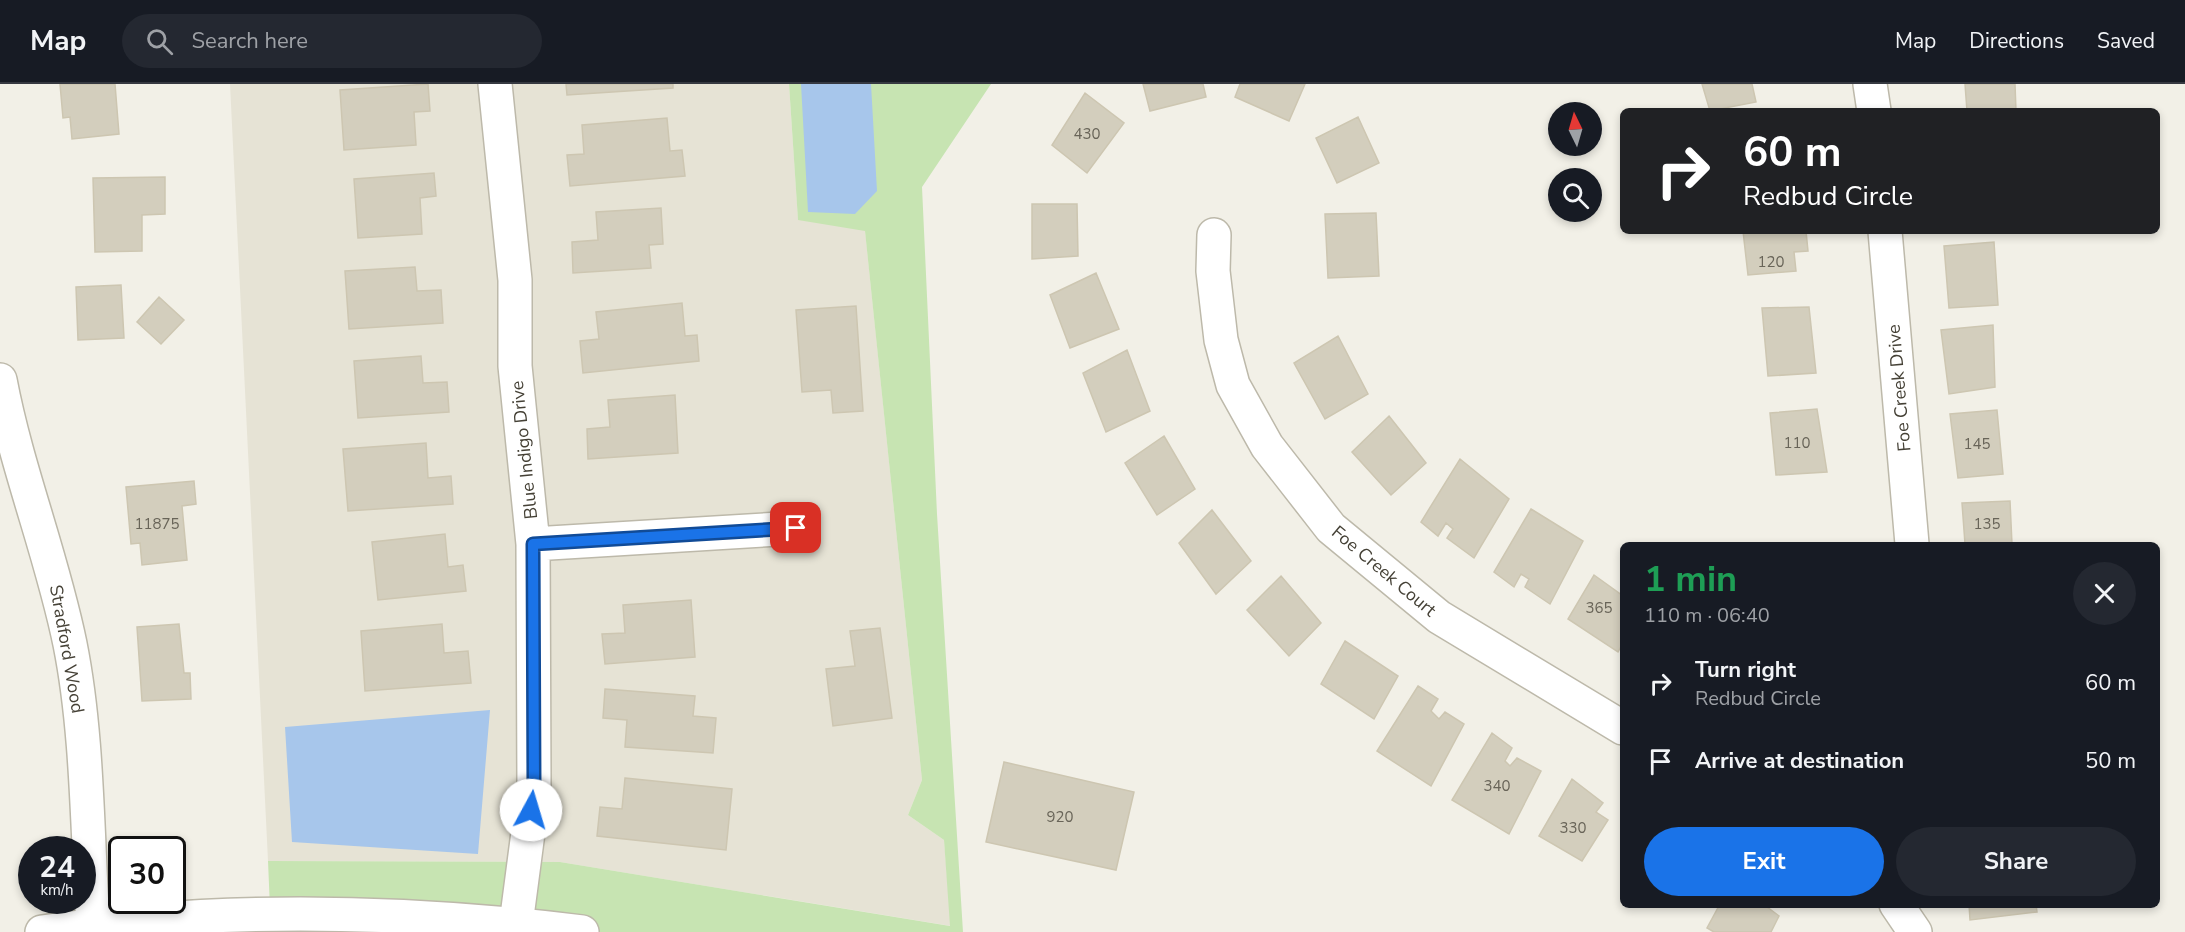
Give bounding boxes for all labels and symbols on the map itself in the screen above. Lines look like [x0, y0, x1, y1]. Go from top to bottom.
north arrow [1548, 102, 1602, 156]
house number: 430 [1073, 124, 1101, 144]
house number: 120 [1757, 252, 1785, 272]
street label: Foe Creek Drive [1881, 323, 1917, 453]
street label: Blue Indigo Drive [505, 380, 543, 520]
house number: 110 [1783, 433, 1811, 453]
house number: 145 [1963, 434, 1991, 454]
pin [770, 502, 821, 553]
house number: 11875 [134, 514, 180, 534]
house number: 135 [1973, 514, 2001, 534]
street label: Foe Creek Court [1327, 520, 1442, 622]
street label: Stradford Wood [44, 583, 90, 715]
house number: 365 [1585, 598, 1613, 618]
house number: 340 [1483, 776, 1511, 796]
position arrow [499, 778, 563, 842]
house number: 920 [1046, 807, 1074, 827]
house number: 330 [1559, 818, 1587, 838]
speed limit sign: 30 [108, 836, 186, 914]

